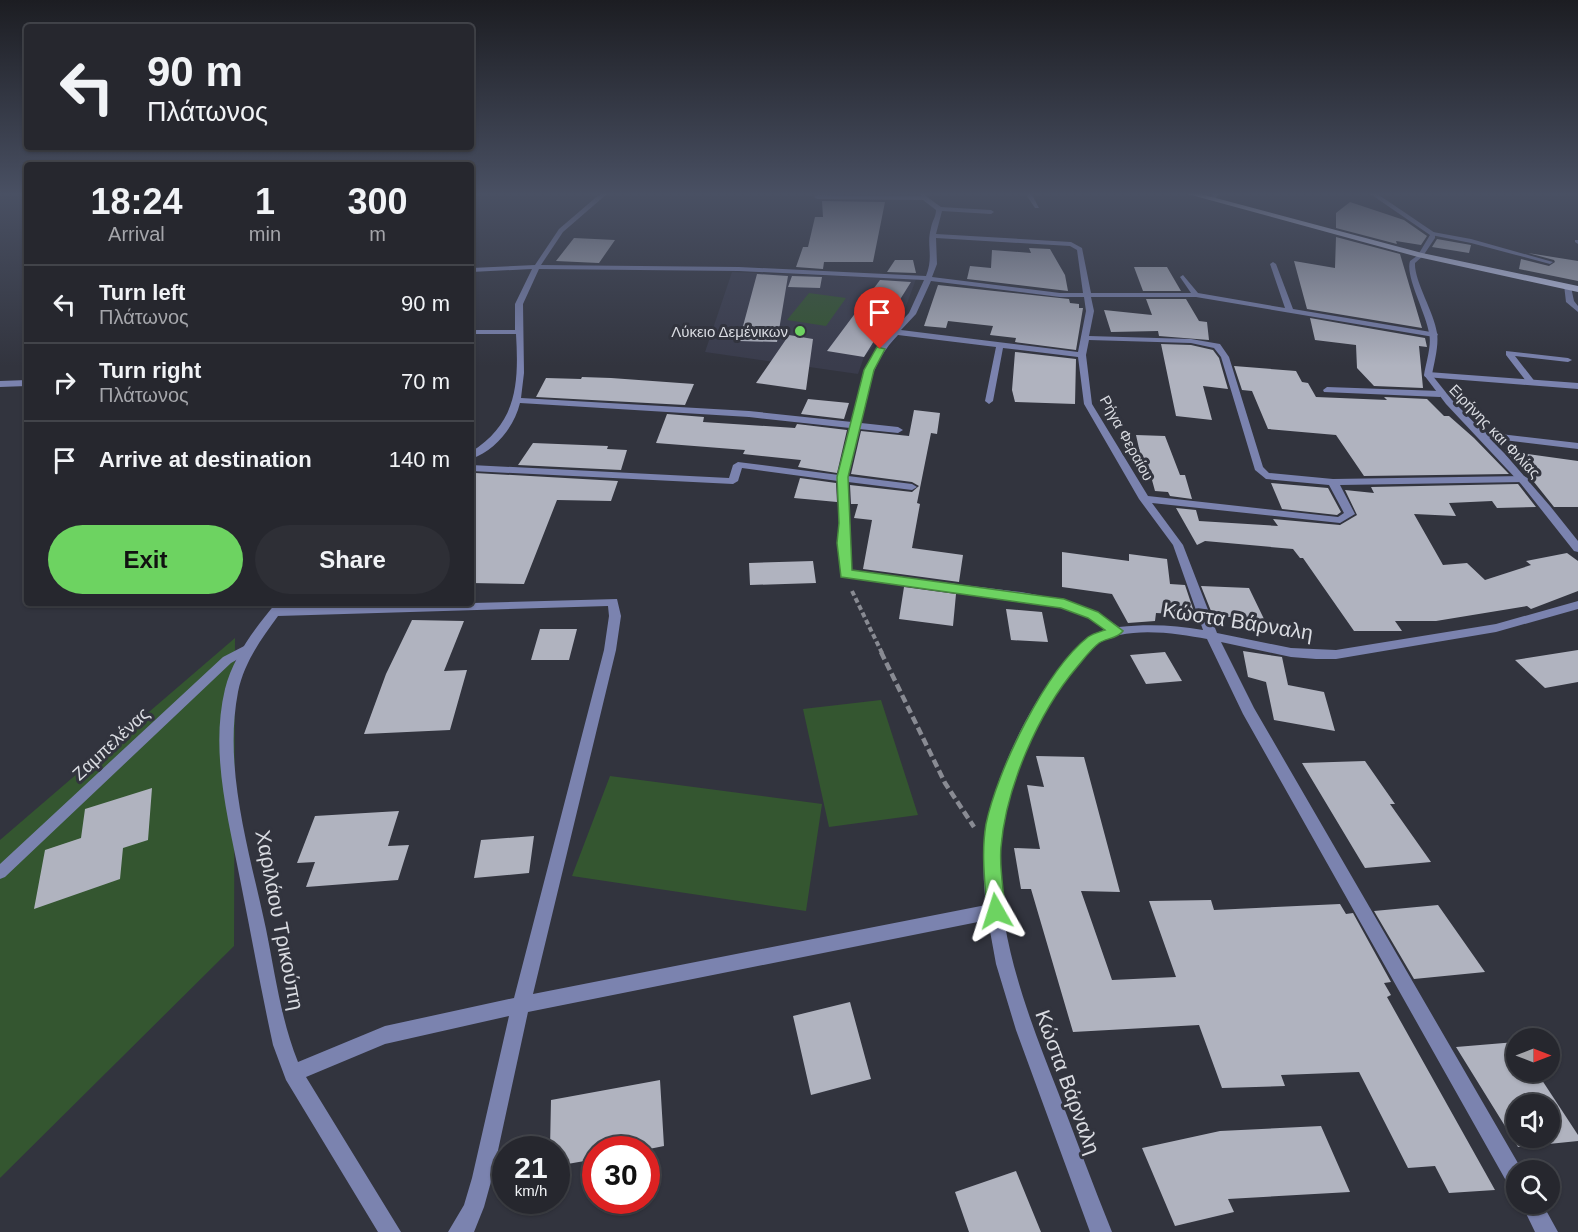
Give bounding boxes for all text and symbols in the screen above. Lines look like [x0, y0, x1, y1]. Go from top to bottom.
icon: left [48, 48, 126, 126]
text: 90 m [147, 48, 243, 95]
text: Πλάτωνος [147, 97, 268, 127]
text: 18:24 [90, 181, 182, 222]
text: 1 [255, 181, 275, 222]
text: 300 [347, 181, 408, 222]
text: Arrival [108, 223, 165, 245]
text: min [249, 223, 281, 245]
text: m [369, 223, 386, 245]
text: Turn left [99, 280, 185, 305]
pin [854, 287, 905, 349]
icon: left [48, 288, 81, 321]
text: 90 m [401, 291, 450, 316]
icon: arrive [863, 296, 896, 329]
text: Πλάτωνος [99, 306, 189, 328]
place label: Λύκειο Δεμένικων [671, 323, 788, 340]
marker: Λύκειο Δεμένικων [793, 324, 807, 338]
text: Turn right [99, 358, 201, 383]
icon: right [48, 366, 81, 399]
text: 70 m [401, 369, 450, 394]
street label: Ειρήνης και Φιλίας [1446, 381, 1544, 481]
text: Πλάτωνος [99, 384, 189, 406]
street label: Ρήγα Φεραίου [1097, 393, 1157, 483]
icon: arrive [48, 444, 81, 477]
text: Arrive at destination [99, 447, 312, 472]
text: 140 m [389, 447, 450, 472]
button: Exit [48, 525, 243, 594]
button: Share [255, 525, 450, 594]
street label: Κώστα Βάρναλη [1161, 598, 1315, 644]
street label: Ζαμπελένας [69, 703, 154, 785]
street label: Χαριλάου Τρικούπη [251, 828, 309, 1012]
position arrow [964, 879, 1028, 943]
street label: Κώστα Βάρναλη [1031, 1007, 1105, 1157]
north arrow [1506, 1028, 1560, 1082]
map controls [1506, 1028, 1560, 1214]
button: sound [1506, 1094, 1560, 1148]
speed limit sign: 30 [582, 1136, 660, 1214]
text: 21 [514, 1151, 548, 1184]
button: search [1506, 1160, 1560, 1214]
text: km/h [515, 1182, 547, 1199]

